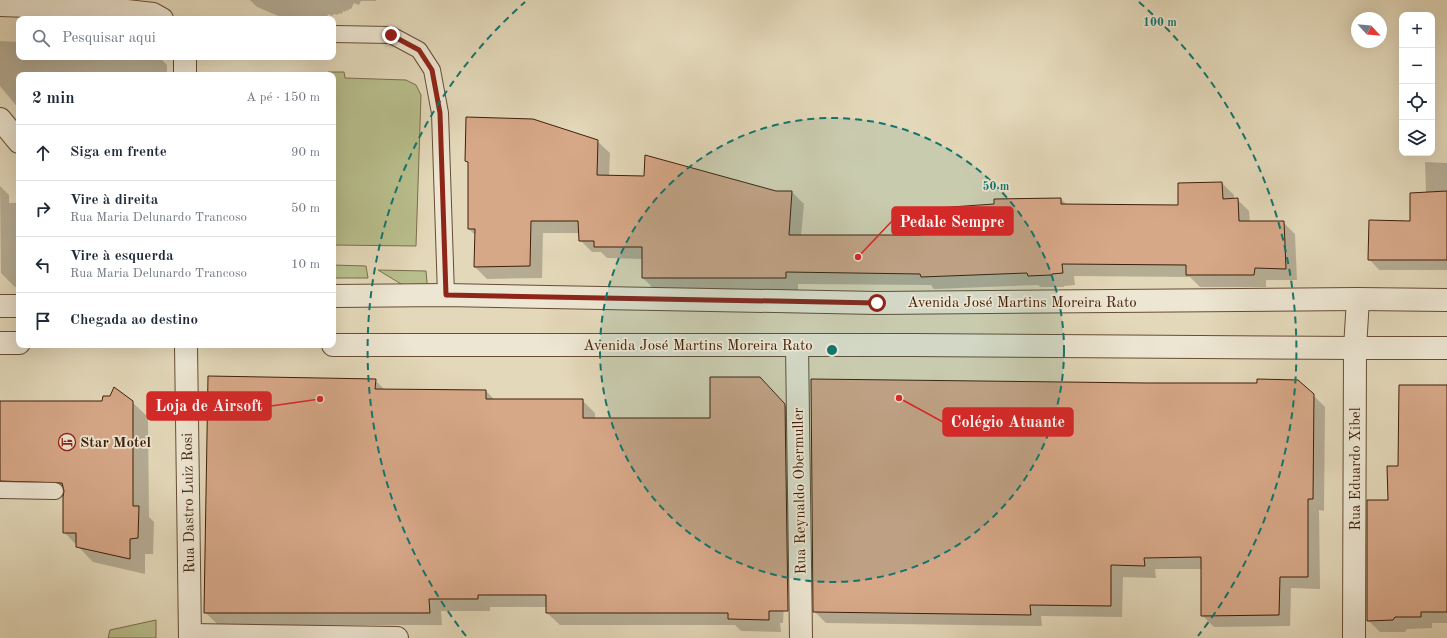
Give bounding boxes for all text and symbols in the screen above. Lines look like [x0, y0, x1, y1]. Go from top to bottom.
north arrow [1351, 12, 1387, 48]
map controls [1399, 12, 1435, 156]
button: + [1399, 12, 1435, 48]
search box [16, 16, 336, 60]
text: 100 m [1143, 17, 1177, 29]
route end [382, 26, 400, 44]
icon: search [30, 27, 52, 49]
text: Pesquisar aqui [62, 31, 156, 46]
button: − [1399, 48, 1435, 84]
button: locate [1399, 84, 1435, 120]
text: 2 min [32, 90, 75, 107]
text: A pé · 150 m [246, 91, 320, 104]
button: layers [1399, 120, 1435, 156]
icon: ahead [32, 142, 54, 164]
text: Siga em frente [70, 145, 167, 160]
text: 90 m [291, 146, 320, 159]
text: 50 m [983, 180, 1010, 193]
text: Vire à direita [70, 193, 158, 208]
icon: right [32, 198, 54, 220]
text: 50 m [291, 202, 320, 215]
callout: Pedale Sempre [892, 207, 1013, 235]
text: Rua Maria Delunardo Trancoso [70, 211, 247, 224]
text: Pedale Sempre [899, 215, 1005, 231]
text: Vire à esquerda [70, 249, 174, 264]
icon: left [32, 254, 54, 276]
text: 10 m [291, 258, 320, 271]
text: Rua Maria Delunardo Trancoso [70, 267, 247, 280]
route start [868, 294, 886, 312]
street label: Avenida José Martins Moreira Rato [907, 296, 1137, 311]
icon: arrive [32, 310, 54, 332]
text: Chegada ao destino [70, 313, 198, 328]
street label: Avenida José Martins Moreira Rato [583, 339, 813, 354]
centre of rings [825, 343, 839, 357]
callout: Loja de Airsoft [147, 392, 271, 420]
text: Loja de Airsoft [155, 399, 263, 415]
street label: Rua Reynaldo Obermuller [792, 407, 809, 575]
street label: Rua Eduardo Xibel [1349, 407, 1364, 531]
callout: Colégio Atuante [943, 408, 1073, 436]
text: Colégio Atuante [951, 415, 1065, 431]
hotel icon: Star Motel [57, 432, 77, 452]
street label: Rua Dastro Luiz Rosi [181, 433, 198, 573]
place label: Star Motel [80, 436, 152, 451]

